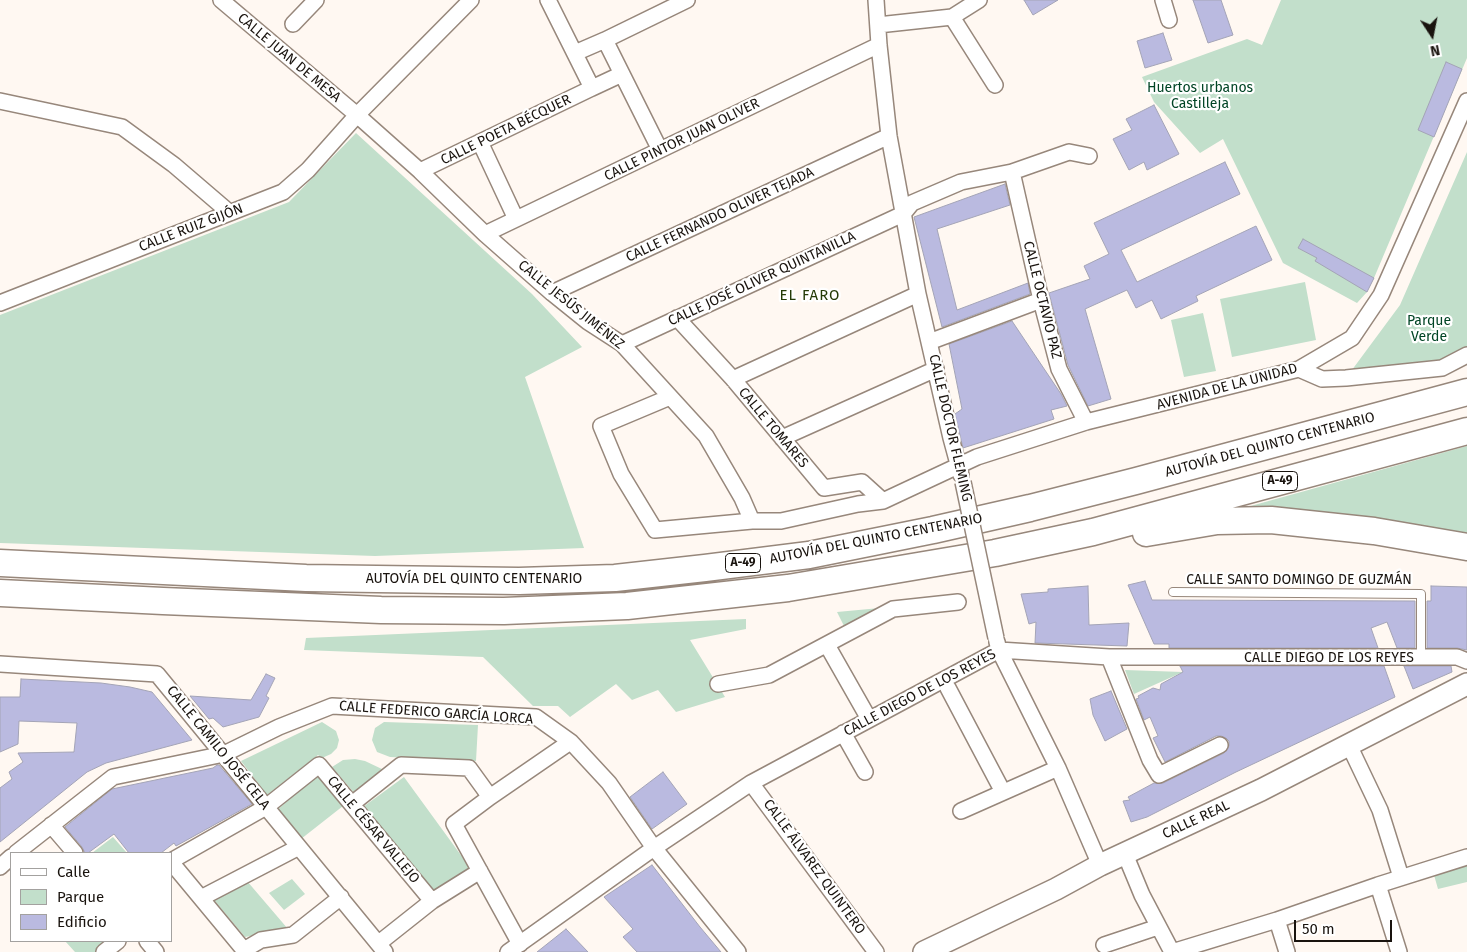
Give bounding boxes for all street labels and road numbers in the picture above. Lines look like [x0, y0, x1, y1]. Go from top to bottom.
street label: CALLE JUAN DE MESA [234, 10, 344, 106]
street label: CALLE POETA BÉCQUER [438, 91, 574, 169]
street label: CALLE PINTOR JUAN OLIVER [602, 95, 762, 185]
street label: CALLE FERNANDO OLIVER TEJADA [623, 164, 817, 266]
street label: CALLE RUIZ GIJÓN [137, 200, 245, 256]
street label: CALLE JOSÉ OLIVER QUINTANILLA [666, 228, 858, 330]
street label: CALLE OCTAVIO PAZ [1019, 239, 1065, 361]
street label: CALLE JESÚS JIMÉNEZ [515, 257, 627, 353]
street label: CALLE DOCTOR FLEMING [925, 353, 975, 503]
street label: AVENIDA DE LA UNIDAD [1155, 360, 1299, 414]
street label: CALLE TOMARES [735, 384, 811, 472]
street label: AUTOVÍA DEL QUINTO CENTENARIO [1163, 409, 1377, 481]
road number: A-49 [1262, 472, 1298, 491]
street label: AUTOVÍA DEL QUINTO CENTENARIO [768, 510, 984, 568]
road number: A-49 [726, 554, 760, 572]
street label: AUTOVÍA DEL QUINTO CENTENARIO [366, 571, 582, 587]
street label: CALLE SANTO DOMINGO DE GUZMÁN [1186, 572, 1412, 588]
street label: CALLE DIEGO DE LOS REYES [841, 646, 999, 740]
street label: CALLE DIEGO DE LOS REYES [1244, 650, 1414, 666]
street label: CALLE CAMILO JOSÉ CELA [163, 683, 273, 813]
street label: CALLE FEDERICO GARCÍA LORCA [338, 698, 534, 728]
street label: CALLE CÉSAR VALLEJO [323, 773, 423, 887]
street label: CALLE ÁLVAREZ QUINTERO [759, 796, 869, 938]
street label: CALLE REAL [1160, 797, 1232, 843]

